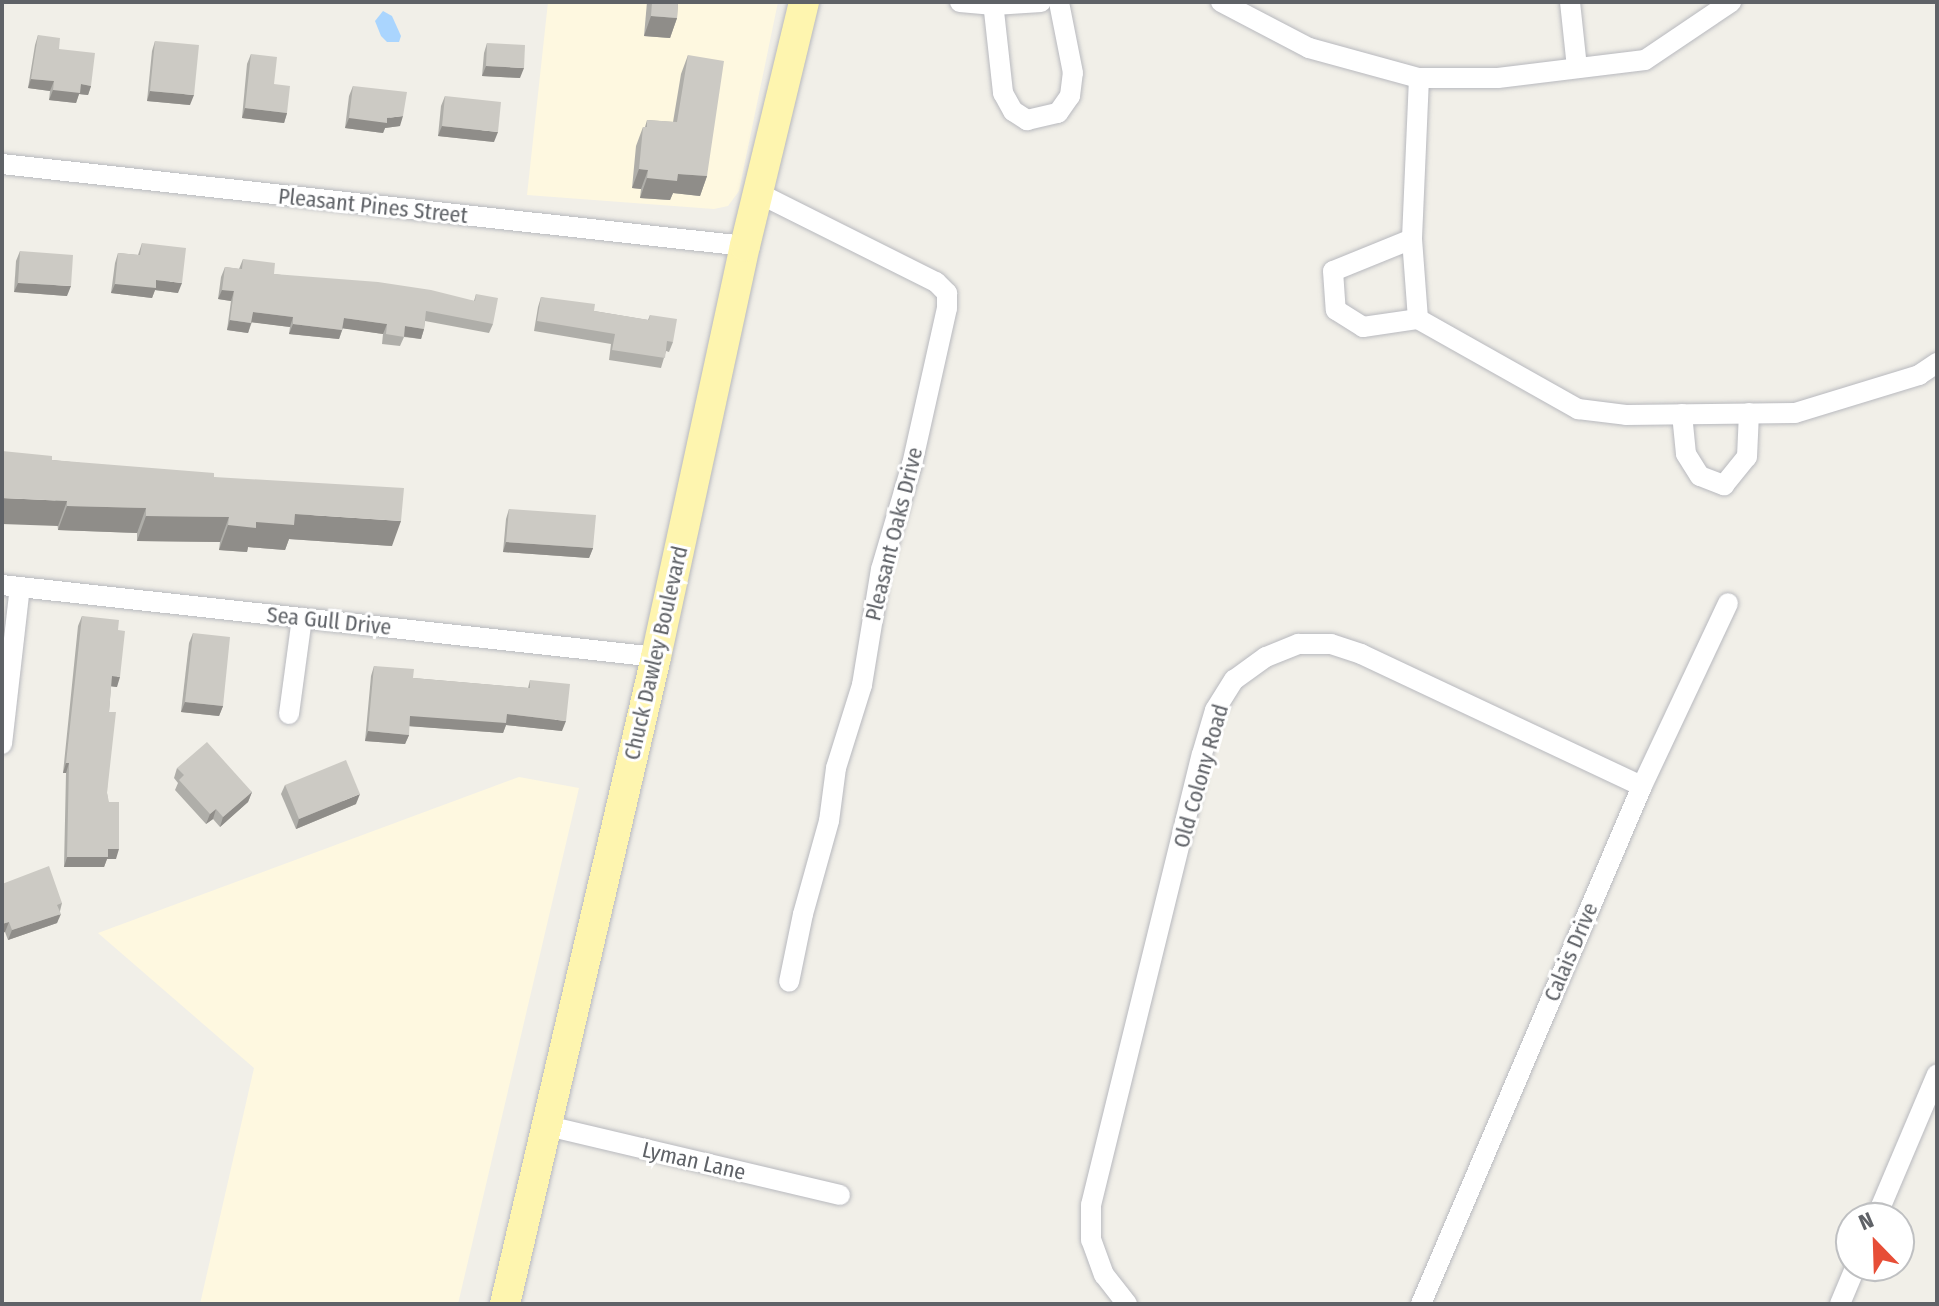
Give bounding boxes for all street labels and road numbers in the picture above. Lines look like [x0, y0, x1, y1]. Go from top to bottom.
street label: Pleasant Pines Street [277, 183, 469, 229]
street label: Pleasant Oaks Drive [860, 444, 928, 624]
street label: Chuck Dawley Boulevard [619, 543, 693, 763]
street label: Sea Gull Drive [265, 601, 393, 641]
street label: Old Colony Road [1168, 701, 1234, 851]
street label: Calais Drive [1538, 899, 1604, 1005]
street label: Lyman Lane [640, 1136, 748, 1186]

